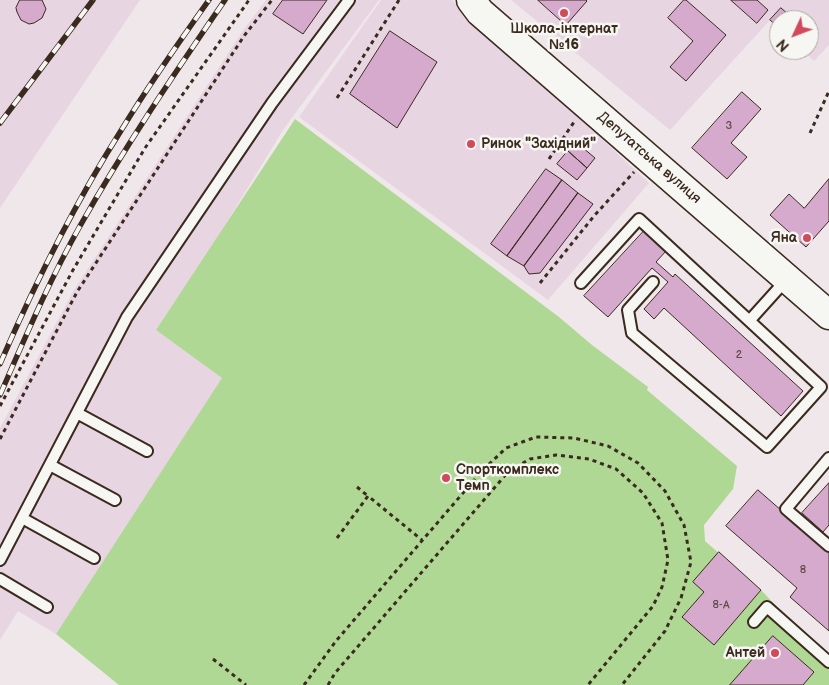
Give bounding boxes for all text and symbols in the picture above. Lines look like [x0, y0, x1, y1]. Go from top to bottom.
marker: Школа-інтернат №16 [558, 7, 570, 19]
north arrow [769, 10, 819, 60]
place label: Школа-інтернат №16 [510, 21, 618, 54]
text: N [774, 35, 793, 55]
street label: Депутатська вулиця [594, 108, 704, 208]
house number: 3 [726, 119, 732, 133]
place label: Ринок "Західний" [481, 136, 596, 152]
marker: Ринок "Західний" [465, 138, 477, 150]
place label: Яна [771, 230, 797, 246]
marker: Яна [801, 232, 813, 244]
house number: 2 [736, 348, 742, 362]
place label: Спорткомплекс Темп [456, 462, 559, 494]
marker: Спорткомплекс Темп [440, 472, 452, 484]
house number: 8 [800, 563, 806, 577]
house number: 8-А [712, 598, 730, 612]
place label: Антей [726, 645, 765, 661]
marker: Антей [769, 647, 781, 659]

